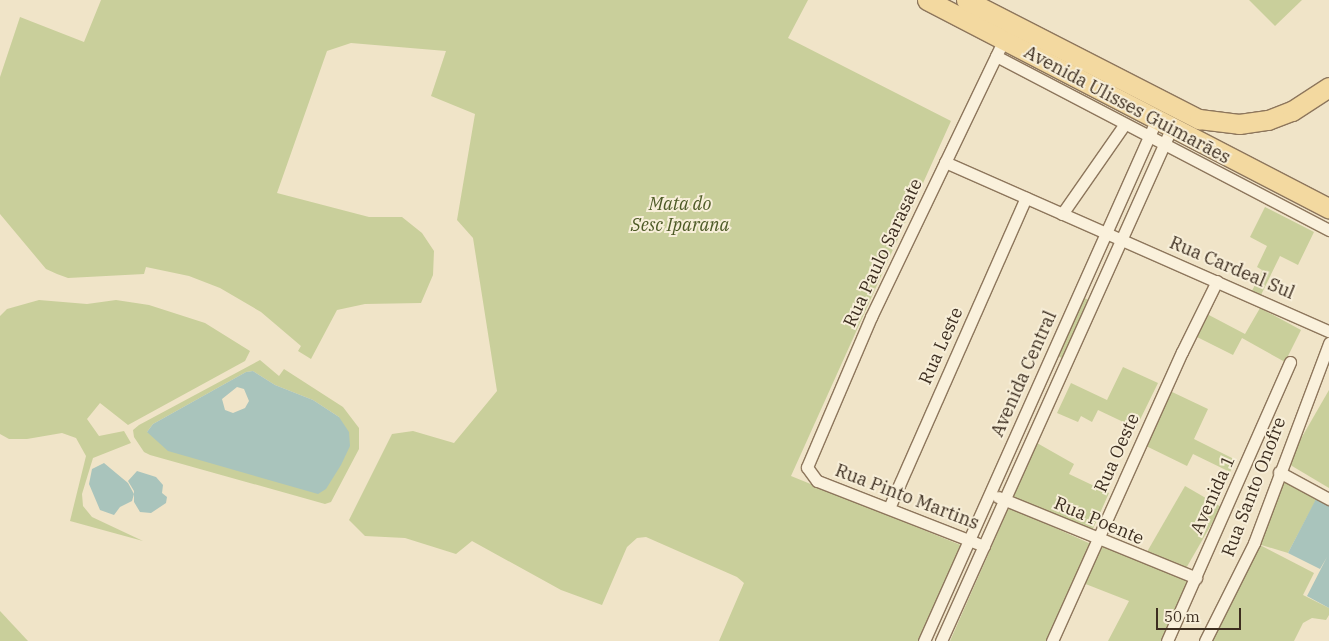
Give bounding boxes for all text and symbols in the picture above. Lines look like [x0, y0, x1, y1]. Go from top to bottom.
street label: Avenida Ulisses Guimarães [1020, 41, 1234, 169]
street label: Rua Paulo Sarasate [839, 175, 927, 331]
park label: Mata do Sesc Iparana [631, 194, 729, 236]
street label: Rua Cardeal Sul [1166, 232, 1298, 304]
street label: Rua Leste [914, 304, 968, 388]
street label: Avenida Central [987, 308, 1061, 440]
street label: Rua Oeste [1090, 410, 1144, 496]
street label: Rua Santo Onofre [1217, 414, 1291, 560]
street label: Avenida 1 [1186, 452, 1240, 538]
street label: Rua Pinto Martins [832, 460, 982, 534]
street label: Rua Poente [1051, 492, 1147, 550]
scale bar [1159, 598, 1244, 630]
text: 50 m [1164, 607, 1200, 626]

